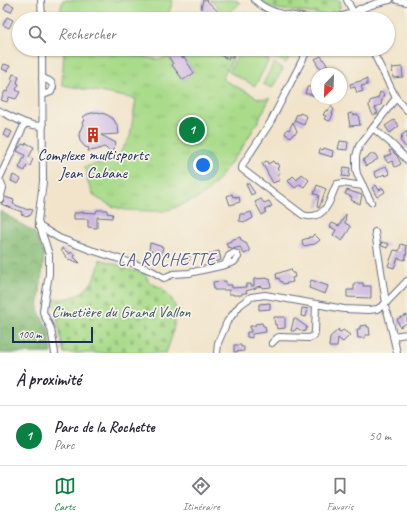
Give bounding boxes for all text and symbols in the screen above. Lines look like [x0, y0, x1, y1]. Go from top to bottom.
search box [12, 12, 395, 56]
icon: search [26, 23, 48, 45]
text: Rechercher [58, 25, 116, 44]
north arrow [311, 68, 347, 104]
pin: 1 [179, 115, 205, 145]
building icon: Complexe multisports Jean Cabane [84, 126, 102, 144]
place label: Complexe multisports Jean Cabane [37, 145, 150, 183]
your location [193, 155, 213, 175]
district label: LA ROCHETTE [118, 249, 217, 270]
park label: Cimetière du Grand Vallon [51, 302, 191, 322]
scale bar [12, 325, 93, 344]
text: 100 m [18, 327, 42, 341]
text: À proximité [16, 369, 81, 390]
text: Parc de la Rochette [54, 418, 155, 437]
text: 1 [26, 428, 32, 444]
text: 50 m [369, 428, 391, 444]
text: Parc [54, 437, 74, 453]
tab: Carte [54, 475, 76, 513]
tab: Itinéraire [183, 475, 220, 513]
tab: Favoris [327, 475, 353, 513]

